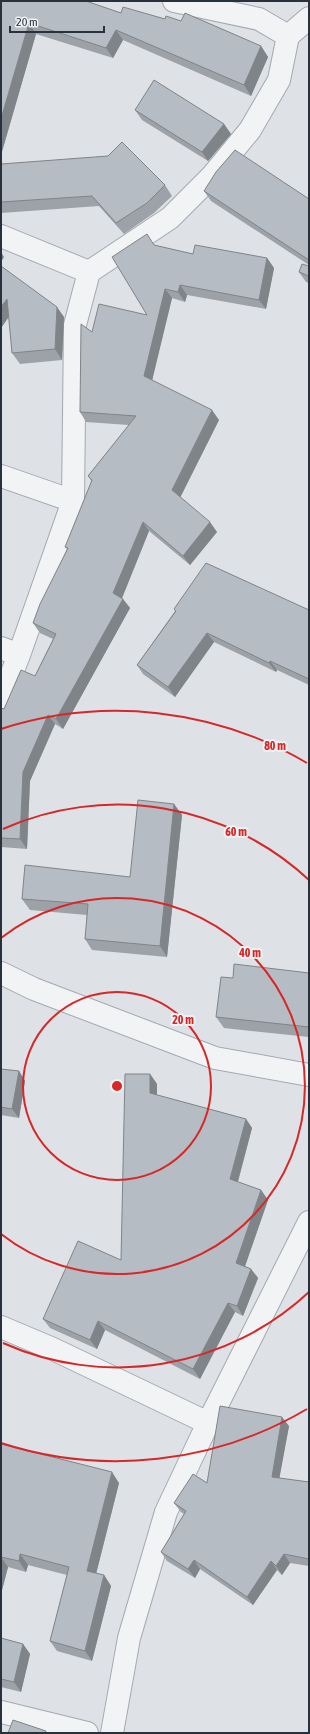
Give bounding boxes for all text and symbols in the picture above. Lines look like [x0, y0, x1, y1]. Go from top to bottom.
scale bar [10, 8, 104, 34]
text: 20 m [16, 15, 38, 29]
text: 80 m [264, 739, 286, 753]
text: 60 m [225, 825, 247, 839]
text: 40 m [238, 946, 261, 960]
text: 20 m [172, 1013, 194, 1027]
centre of rings [110, 1079, 124, 1093]

